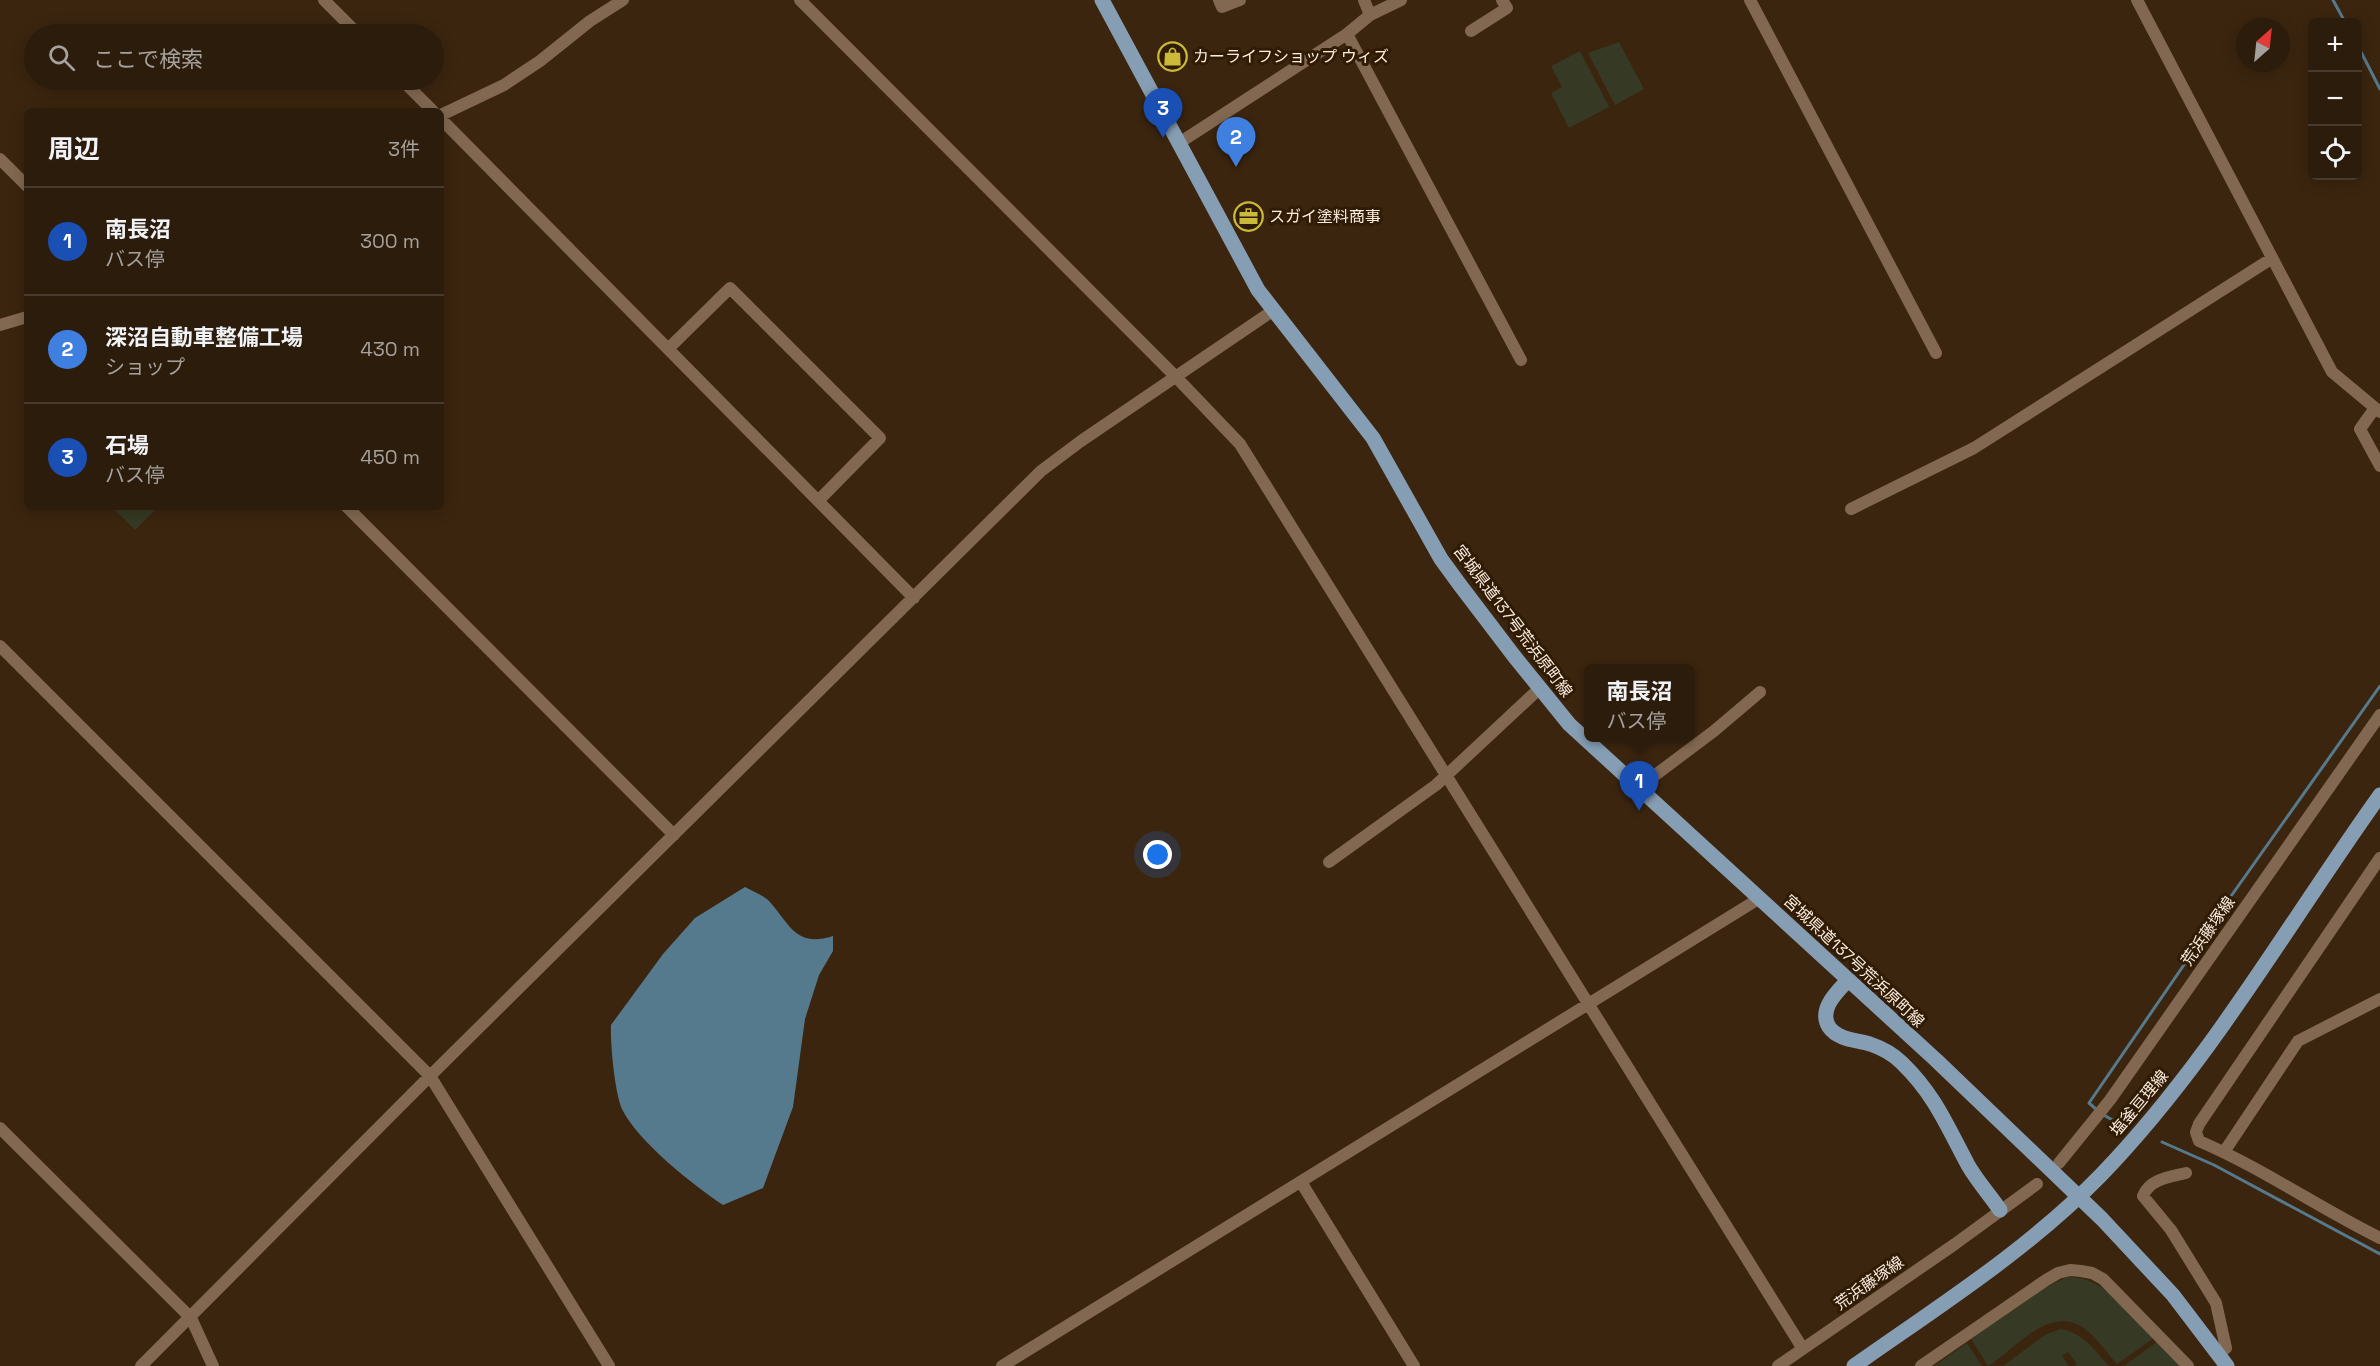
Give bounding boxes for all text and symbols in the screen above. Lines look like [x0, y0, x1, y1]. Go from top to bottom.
north arrow [2236, 18, 2290, 72]
map controls [2308, 18, 2362, 180]
button: + [2308, 18, 2362, 72]
search box [24, 24, 444, 90]
shop icon: カーライフショップ ウィズ [1156, 40, 1188, 72]
icon: search [45, 41, 78, 74]
text: ここで検索 [93, 45, 203, 73]
place label: カーライフショップ ウィズ [1193, 46, 1389, 67]
button: − [2308, 72, 2362, 126]
pin: 3 [1144, 88, 1182, 138]
pin: 2 [1216, 118, 1256, 167]
button: locate [2308, 126, 2362, 180]
text: 周辺 [48, 132, 100, 166]
text: 3件 [388, 136, 420, 162]
office icon: スガイ塗料商事 [1232, 200, 1264, 232]
place label: スガイ塗料商事 [1269, 206, 1381, 227]
text: 南長沼 [105, 215, 171, 243]
text: 1 [63, 228, 72, 254]
text: 300 m [360, 228, 420, 254]
text: バス停 [105, 246, 165, 272]
text: 深沼自動車整備工場 [105, 323, 303, 351]
text: 2 [62, 336, 73, 362]
text: 430 m [360, 336, 420, 362]
text: ショップ [105, 354, 185, 380]
text: 石場 [105, 431, 149, 459]
text: 3 [61, 444, 74, 470]
text: 450 m [360, 444, 420, 470]
text: バス停 [105, 462, 165, 488]
street label: 宮城県道137号荒浜原町線 [1449, 541, 1577, 701]
popup [1584, 664, 1695, 742]
text: 南長沼 [1606, 677, 1673, 705]
text: バス停 [1606, 708, 1666, 734]
pin: 1 [1620, 762, 1658, 811]
your location [1143, 840, 1172, 869]
street label: 宮城県道137号荒浜原町線 [1779, 890, 1929, 1032]
street label: 荒浜藤塚線 [2176, 892, 2240, 970]
street label: 塩釜亘理線 [2105, 1066, 2173, 1140]
street label: 荒浜藤塚線 [1830, 1251, 1908, 1315]

